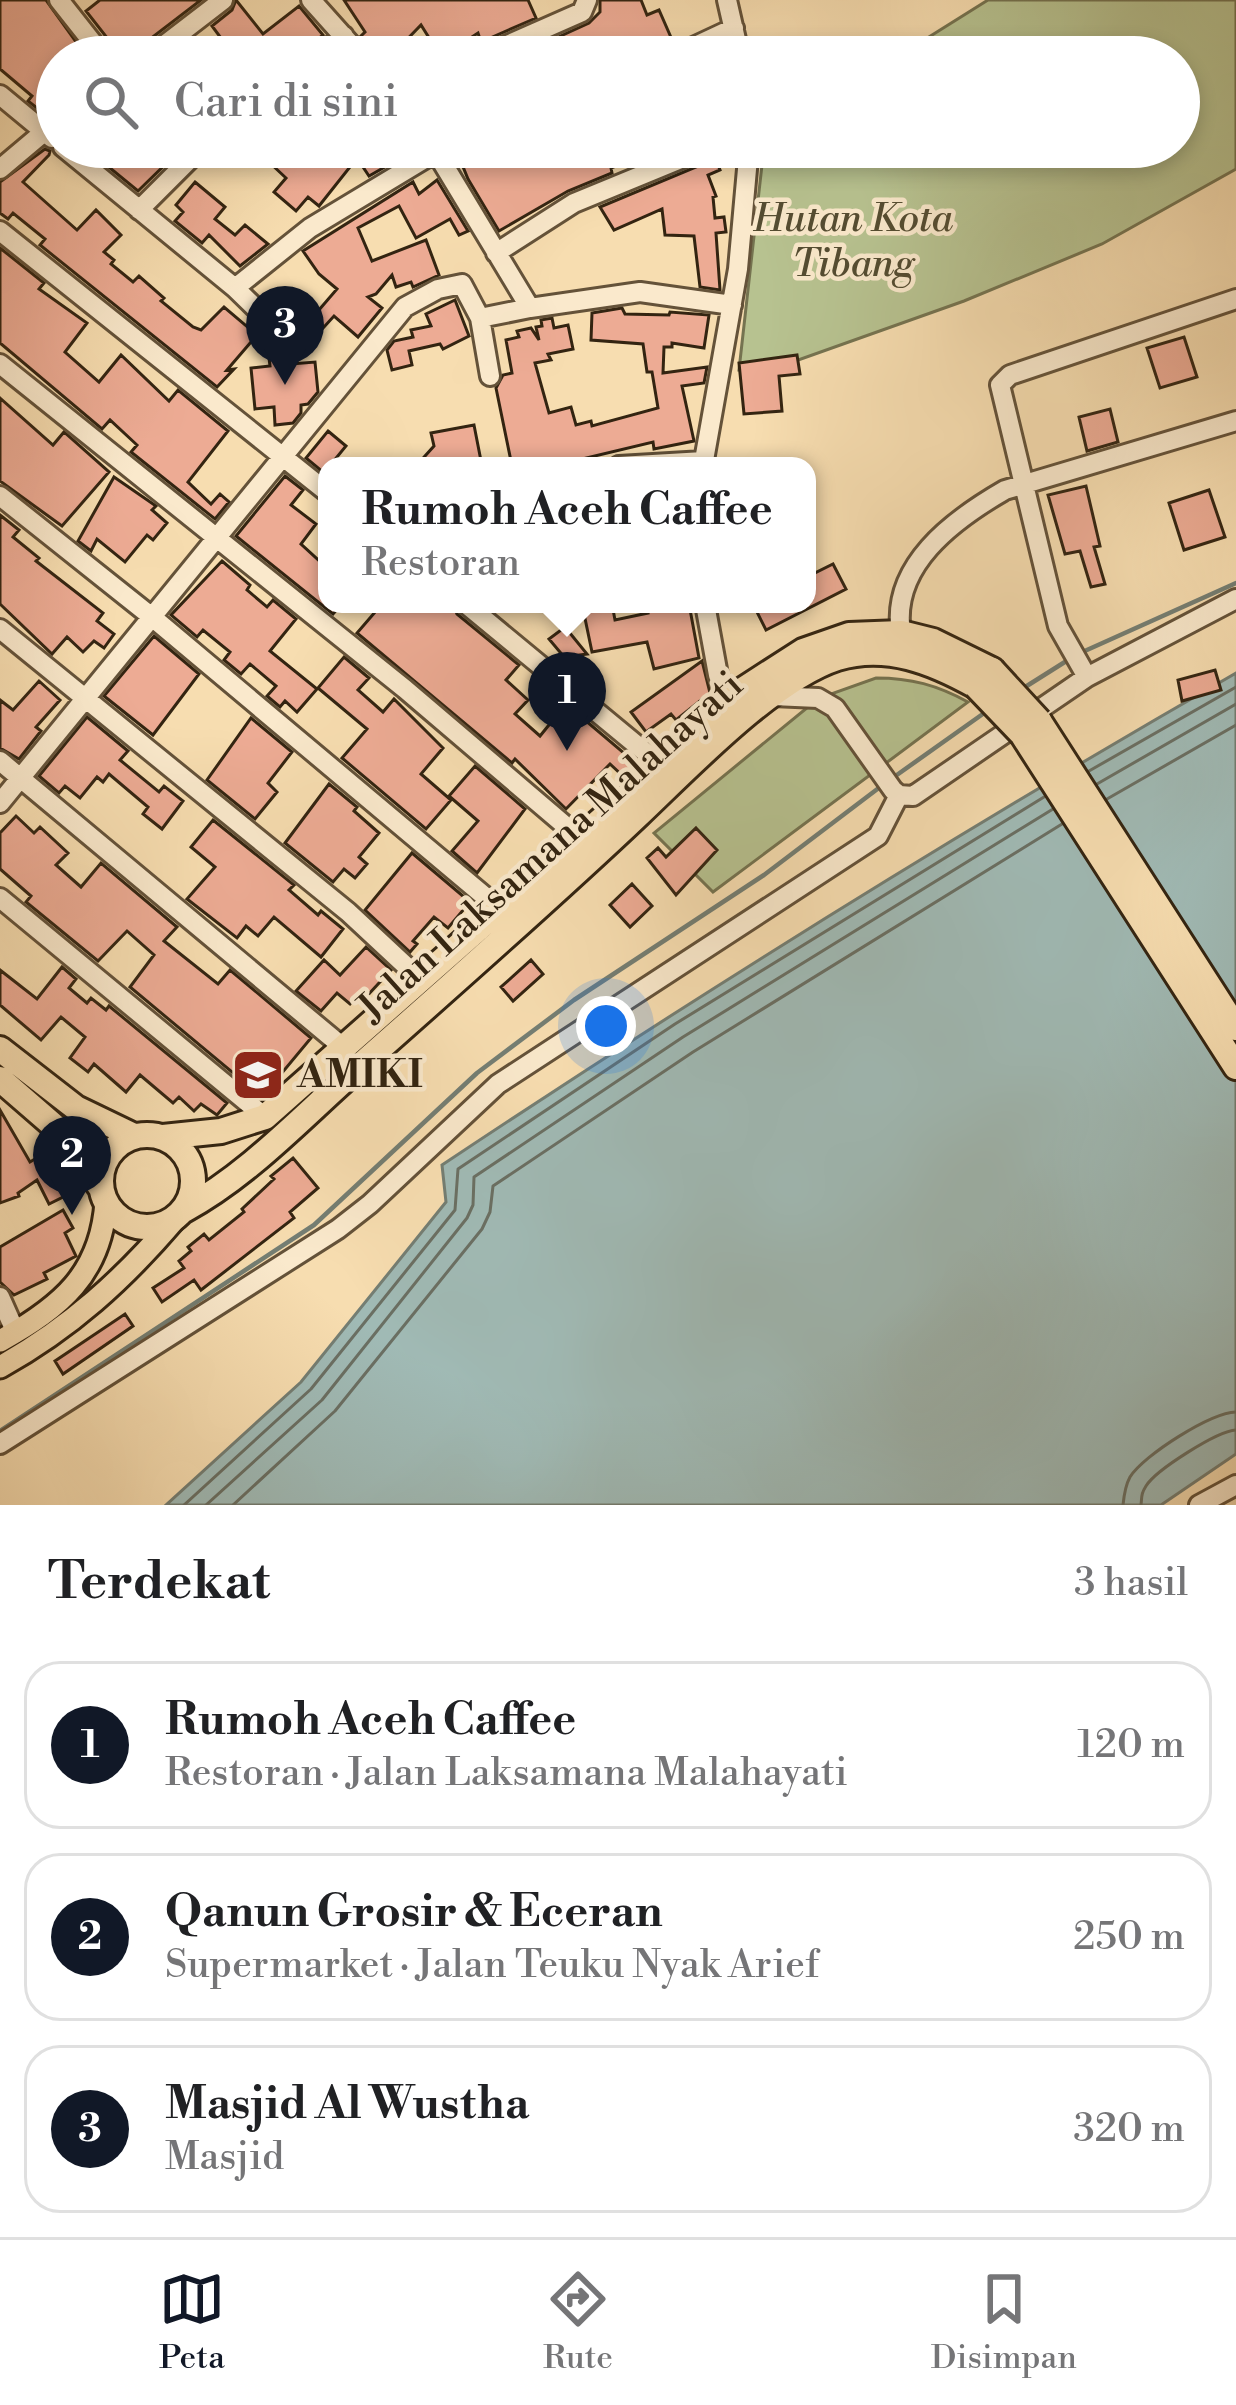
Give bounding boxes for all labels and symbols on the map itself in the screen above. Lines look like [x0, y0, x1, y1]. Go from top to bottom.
park label: Hutan Kota Tibang [752, 195, 953, 289]
pin: 3 [246, 286, 324, 385]
pin: 1 [528, 652, 606, 751]
street label: Jalan Laksamana Malahayati [347, 661, 754, 1034]
your location [576, 996, 636, 1056]
school or university icon: AMIKI [230, 1047, 286, 1103]
place label: AMIKI [296, 1051, 423, 1100]
pin: 2 [33, 1116, 111, 1215]

